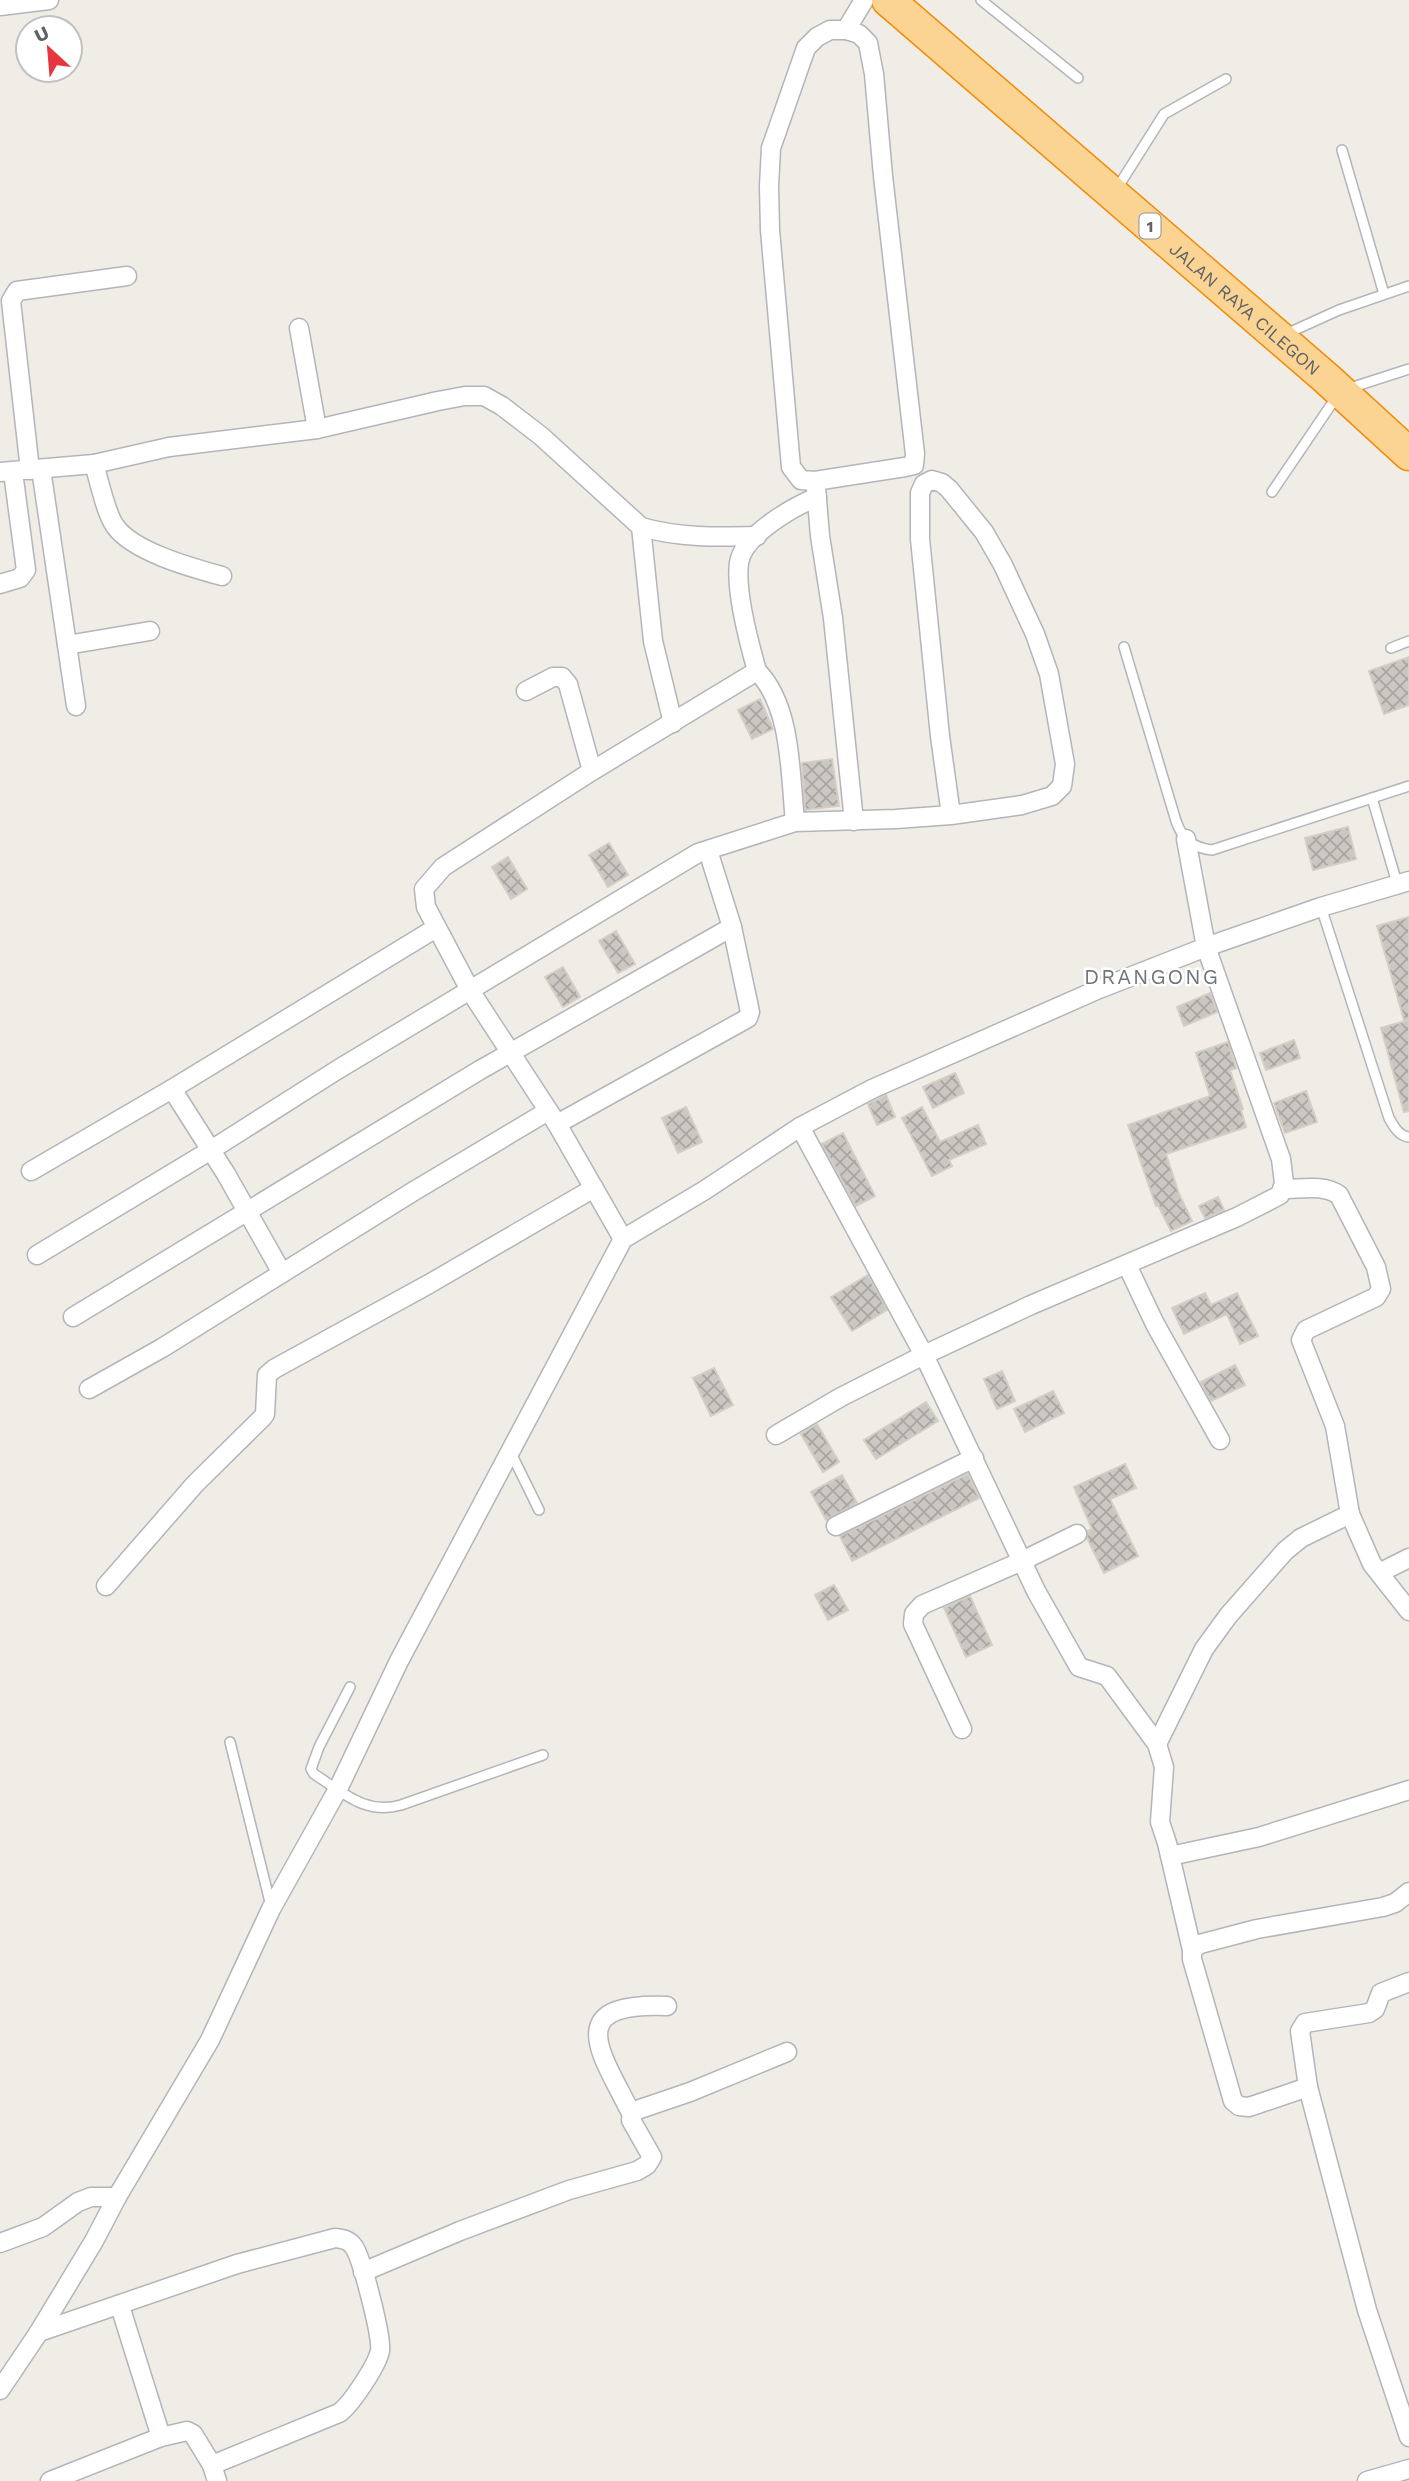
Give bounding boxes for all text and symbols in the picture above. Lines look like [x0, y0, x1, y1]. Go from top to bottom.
north arrow [14, 14, 84, 84]
text: U [31, 21, 53, 47]
road number: 1 [1140, 214, 1160, 238]
street label: JALAN RAYA CILEGON [1166, 238, 1325, 379]
district label: DRANGONG [1084, 964, 1220, 989]

